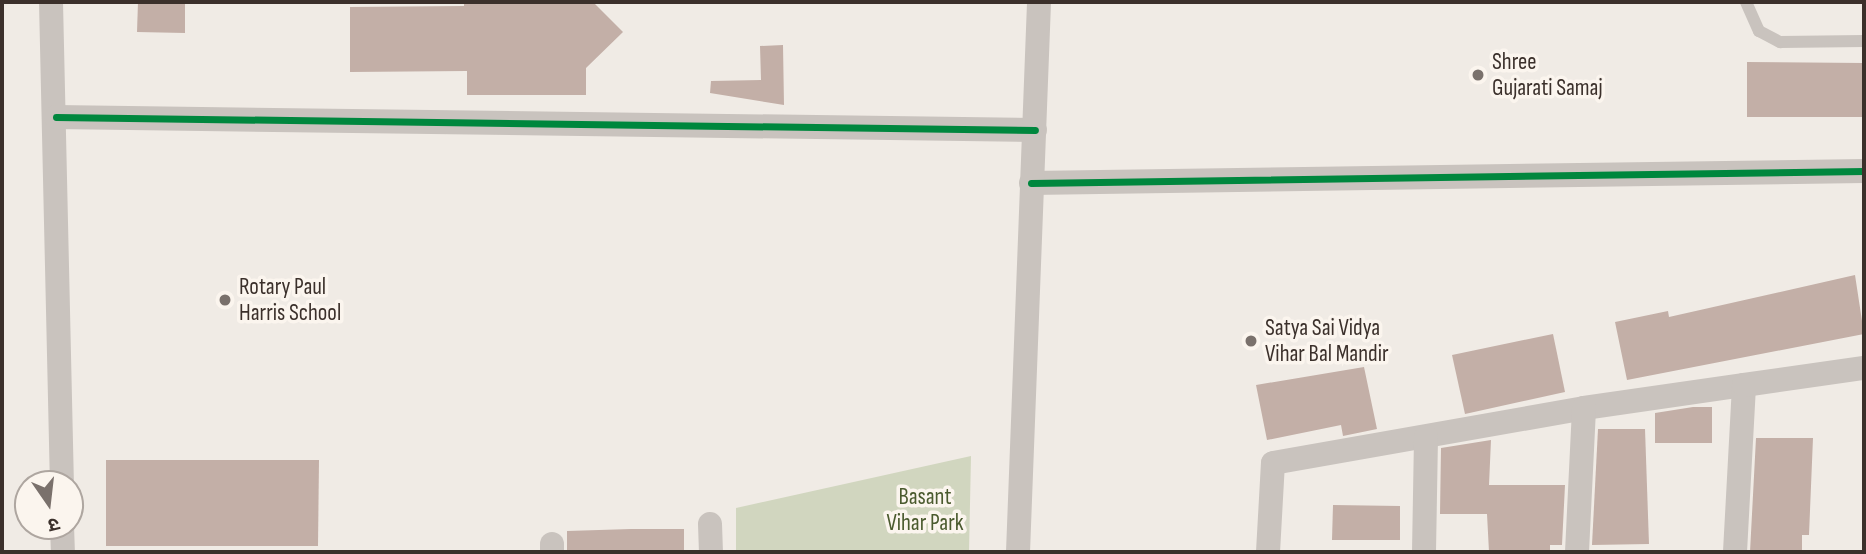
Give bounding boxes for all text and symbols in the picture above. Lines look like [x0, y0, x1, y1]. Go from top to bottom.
place label: Shree Gujarati Samaj [1492, 48, 1603, 102]
marker: Shree Gujarati Samaj [1470, 67, 1486, 83]
place label: Rotary Paul Harris School [239, 273, 341, 327]
marker: Rotary Paul Harris School [217, 292, 233, 308]
place label: Satya Sai Vidya Vihar Bal Mandir [1265, 314, 1389, 368]
marker: Satya Sai Vidya Vihar Bal Mandir [1243, 333, 1259, 349]
north arrow [14, 470, 84, 540]
park label: Basant Vihar Park [886, 483, 964, 537]
text: उ [46, 511, 62, 536]

